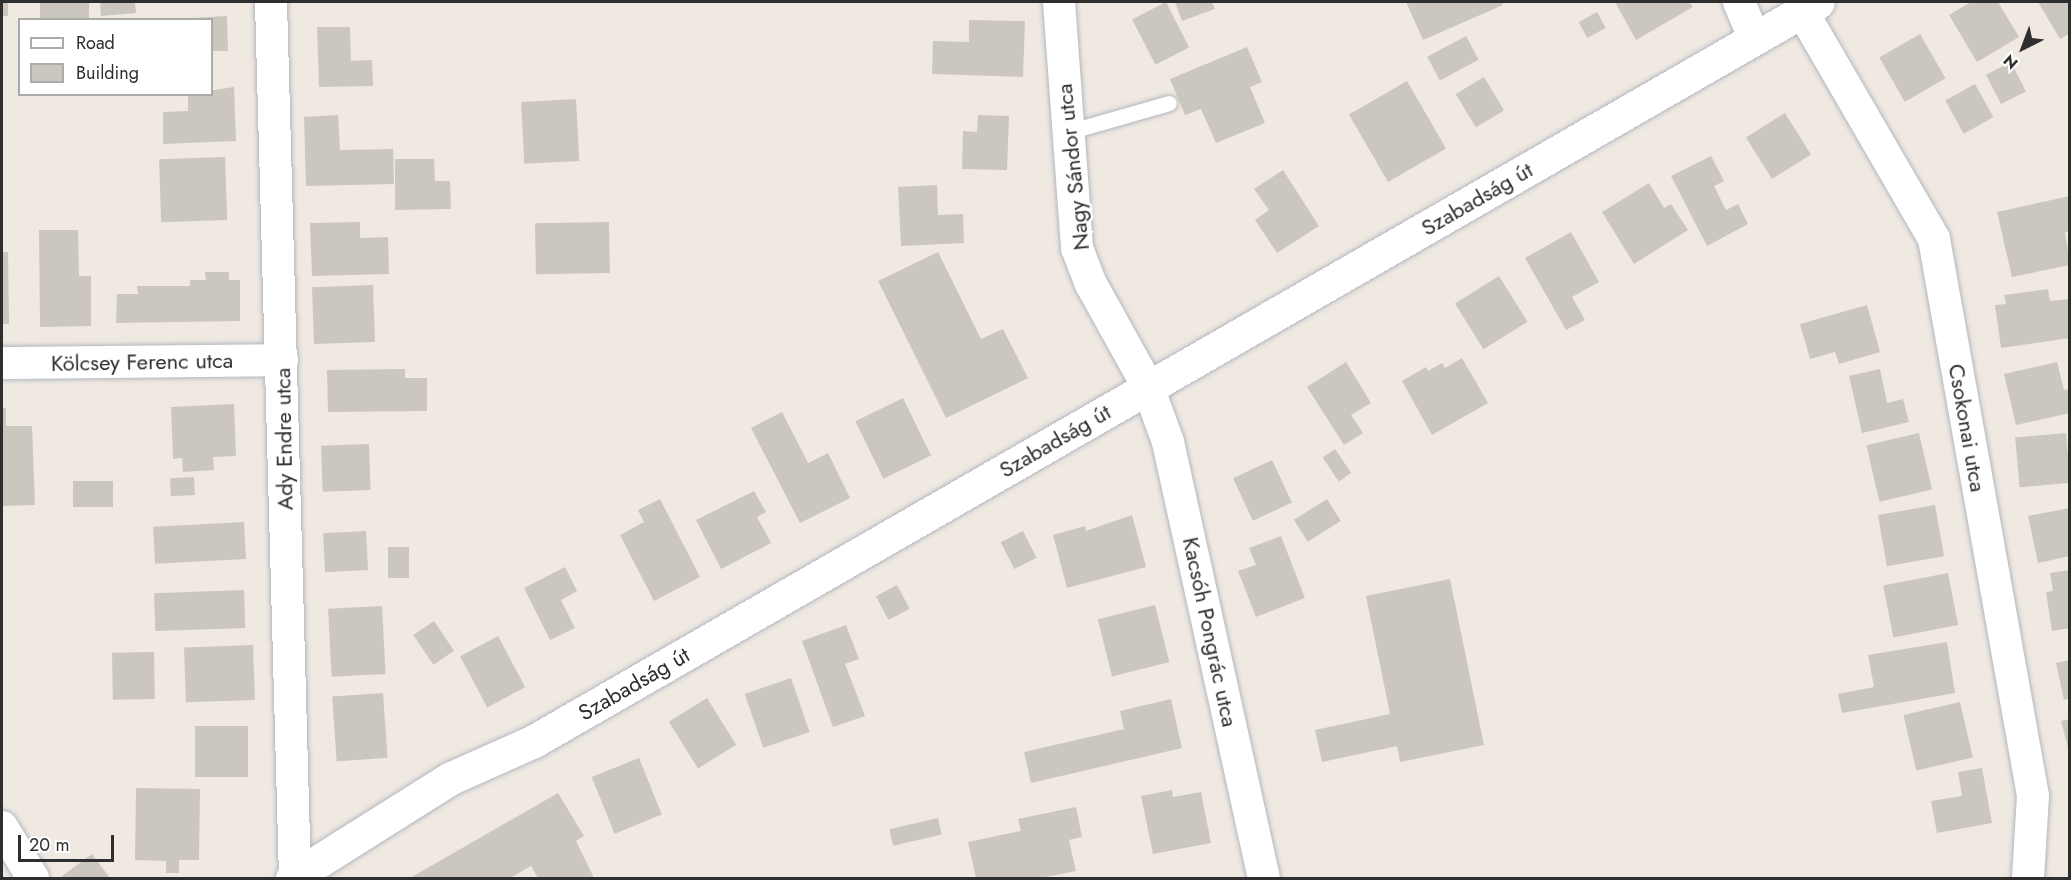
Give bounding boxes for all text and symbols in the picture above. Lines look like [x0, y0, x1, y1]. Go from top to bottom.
legend [18, 18, 213, 96]
north arrow [1993, 18, 2053, 78]
text: Road [76, 30, 115, 56]
text: N [1998, 49, 2023, 75]
text: Building [76, 60, 139, 86]
street label: Nagy Sándor utca [1051, 82, 1095, 252]
street label: Szabadság út [1417, 157, 1537, 241]
street label: Kölcsey Ferenc utca [51, 347, 233, 377]
street label: Csokonai utca [1943, 362, 1991, 494]
street label: Ady Endre utca [270, 367, 298, 511]
street label: Szabadság út [995, 399, 1115, 483]
street label: Kacsóh Pongrác utca [1177, 535, 1243, 729]
street label: Szabadság út [574, 642, 694, 726]
scale bar [21, 823, 117, 861]
text: 20 m [29, 832, 69, 858]

